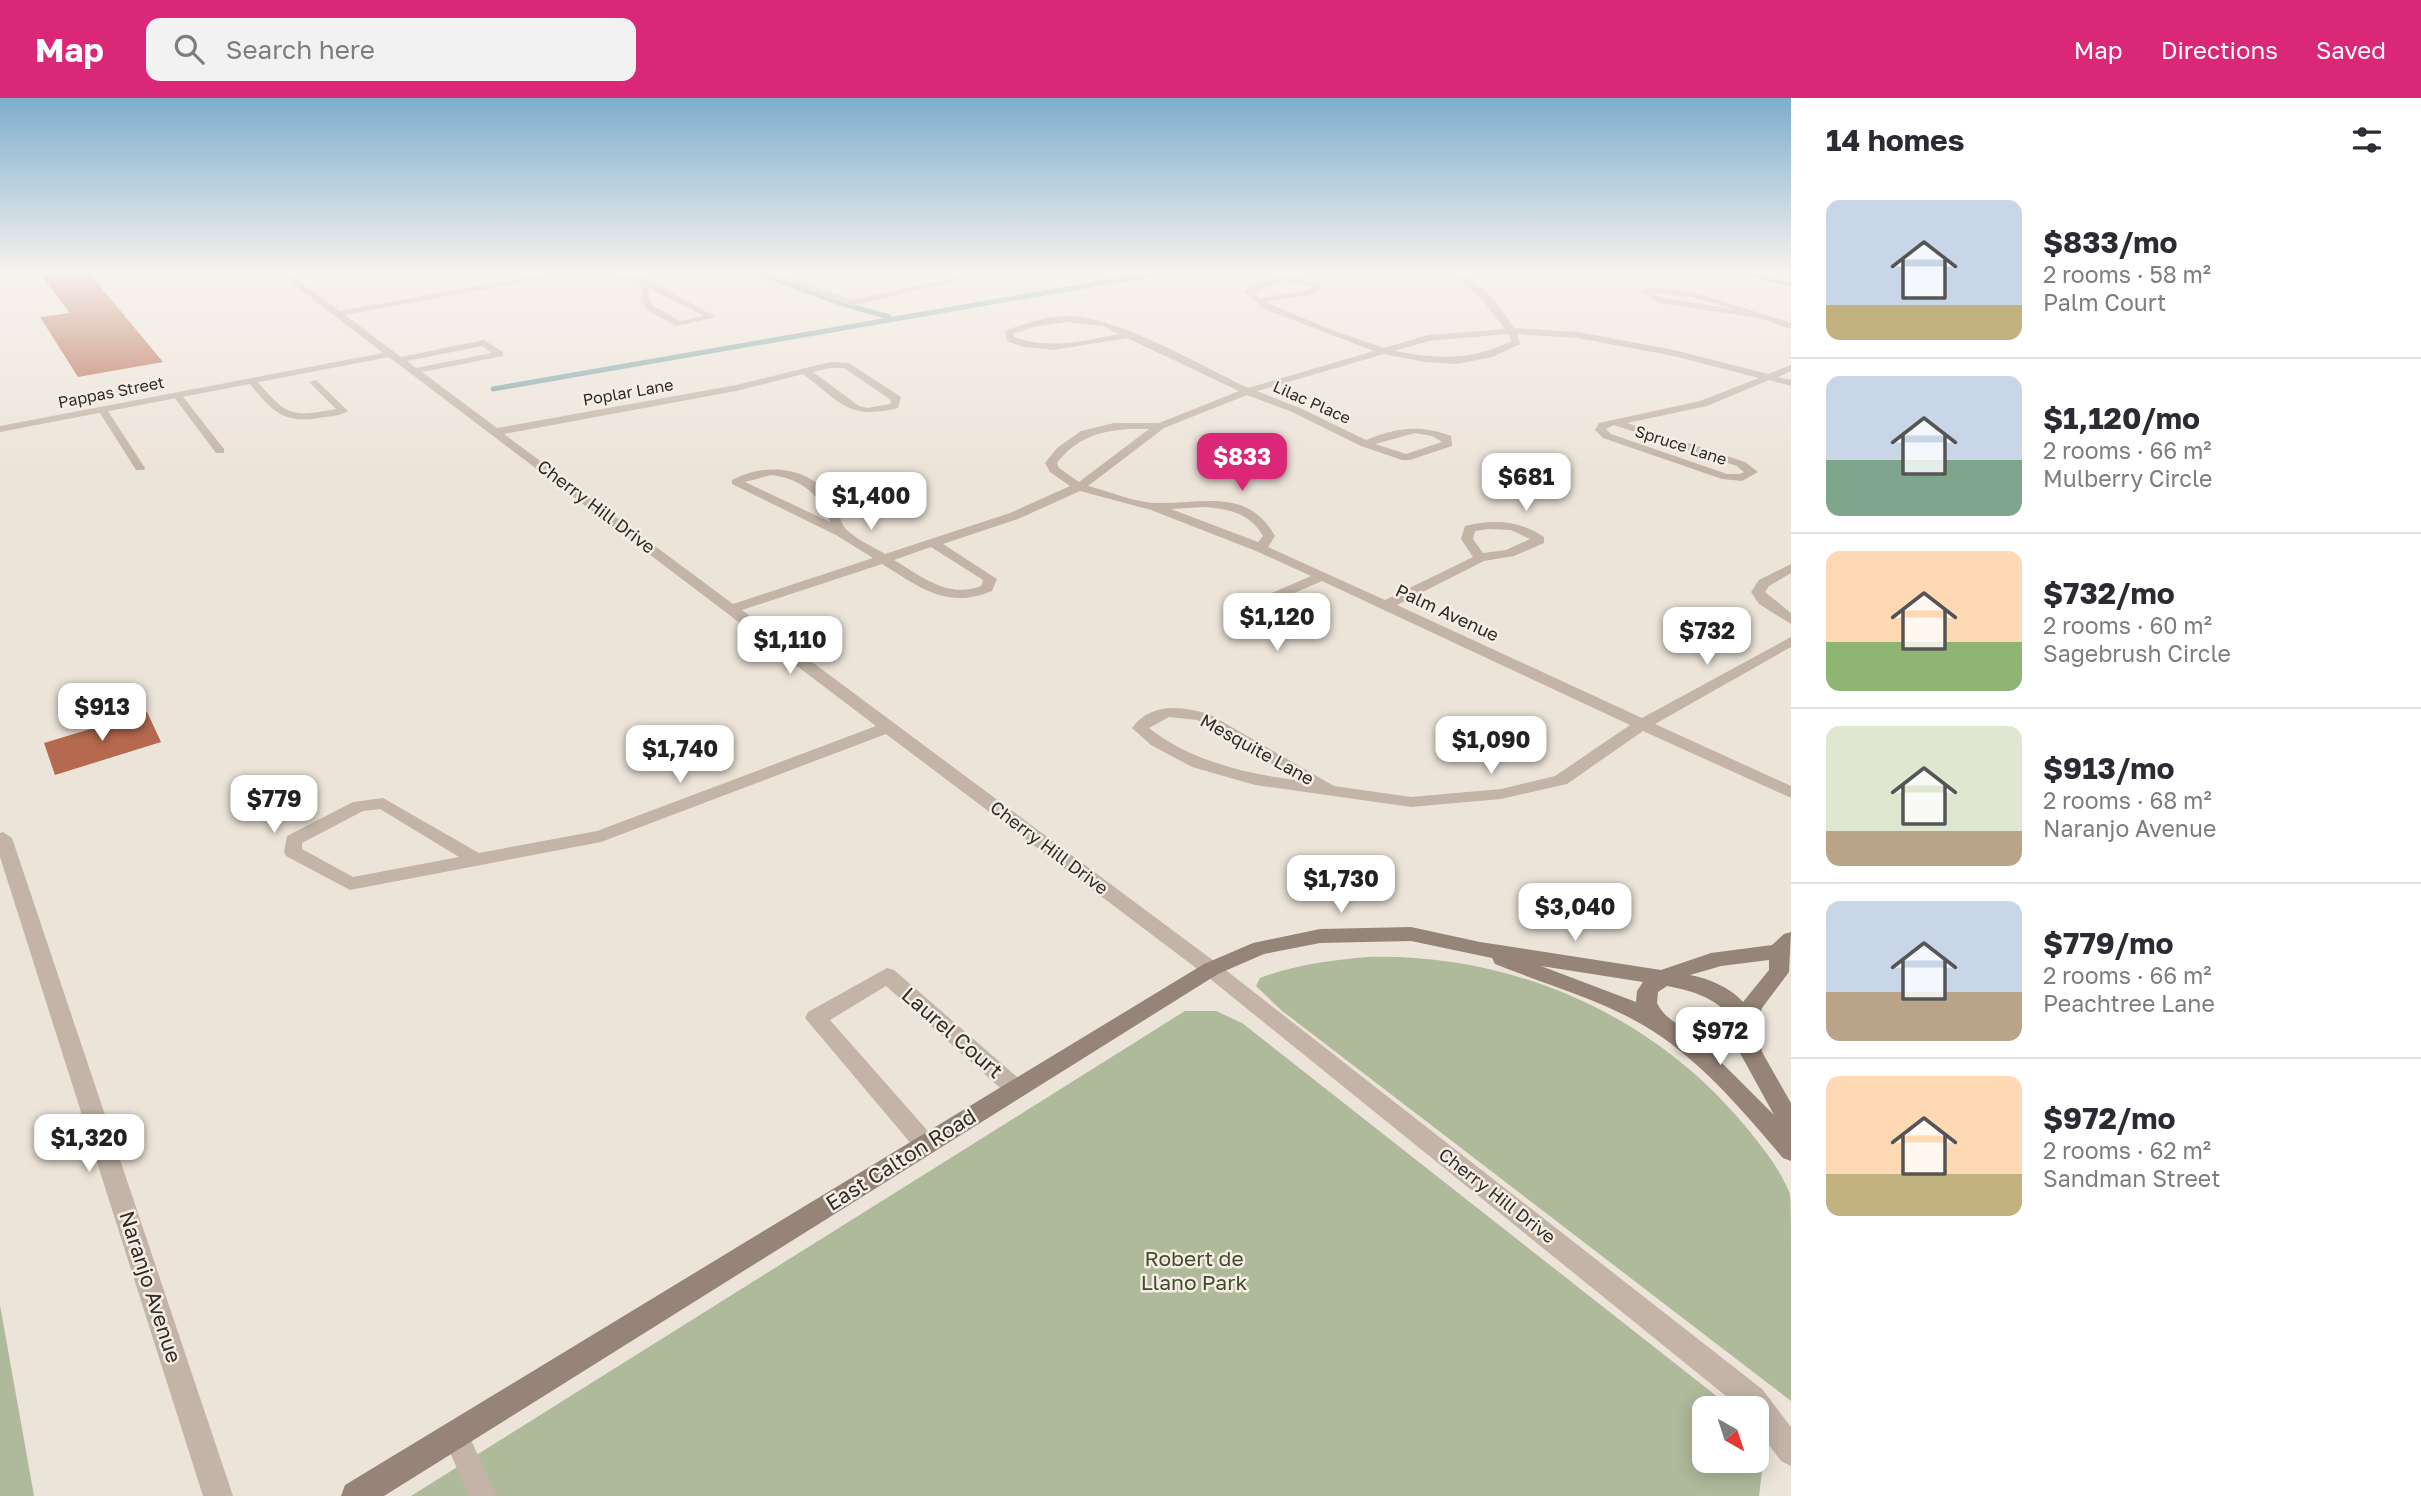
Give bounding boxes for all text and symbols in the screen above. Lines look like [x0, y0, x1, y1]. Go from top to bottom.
search box [146, 18, 636, 81]
text: Map [35, 30, 104, 69]
icon: search [170, 30, 208, 68]
text: Search here [226, 34, 375, 65]
text: Map [2074, 35, 2123, 64]
text: Directions [2161, 35, 2278, 64]
text: Saved [2316, 35, 2386, 64]
icon: filters [2348, 121, 2386, 159]
text: 14 homes [1826, 122, 1965, 158]
text: $833/mo [2043, 224, 2178, 260]
icon: home [1882, 228, 1966, 312]
text: 2 rooms · 58 m² [2043, 260, 2211, 288]
text: Palm Court [2043, 288, 2166, 316]
street label: Pappas Street [56, 372, 166, 412]
street label: Poplar Lane [581, 374, 675, 410]
street label: Lilac Place [1270, 376, 1354, 428]
text: $1,120/mo [2043, 400, 2200, 436]
icon: home [1882, 404, 1966, 488]
street label: Spruce Lane [1633, 421, 1729, 469]
pin: $833 [1201, 434, 1283, 493]
text: 2 rooms · 66 m² [2043, 436, 2212, 464]
text: $833 [1213, 442, 1271, 470]
pin: $681 [1485, 454, 1567, 513]
street label: Cherry Hill Drive [533, 455, 660, 558]
text: $681 [1498, 462, 1554, 490]
text: Mulberry Circle [2043, 464, 2212, 492]
pin: $1,400 [814, 472, 928, 532]
text: $1,400 [832, 481, 910, 509]
text: $732/mo [2043, 575, 2175, 611]
street label: Palm Avenue [1392, 579, 1503, 646]
icon: home [1882, 579, 1966, 663]
pin: $1,120 [1220, 594, 1334, 653]
text: $1,120 [1239, 602, 1315, 630]
pin: $732 [1666, 608, 1748, 667]
text: 2 rooms · 60 m² [2043, 611, 2212, 639]
pin: $1,110 [733, 616, 847, 676]
text: $732 [1679, 616, 1735, 644]
text: $1,110 [753, 625, 827, 653]
text: Sagebrush Circle [2043, 639, 2231, 667]
pin: $913 [61, 684, 143, 743]
text: $913 [74, 692, 130, 720]
street label: Mesquite Lane [1197, 709, 1318, 789]
pin: $1,090 [1434, 716, 1548, 776]
text: $1,090 [1451, 725, 1531, 753]
pin: $1,740 [623, 726, 737, 785]
text: $1,740 [642, 734, 718, 762]
text: $913/mo [2043, 750, 2175, 786]
icon: home [1882, 754, 1966, 838]
pin: $779 [233, 776, 315, 835]
text: $779 [246, 784, 302, 812]
text: 2 rooms · 68 m² [2043, 786, 2212, 814]
street label: Cherry Hill Drive [986, 796, 1113, 899]
text: Naranjo Avenue [2043, 814, 2216, 842]
pin: $1,730 [1284, 856, 1398, 915]
text: $1,730 [1303, 864, 1379, 892]
pin: $3,040 [1518, 884, 1632, 943]
text: $3,040 [1534, 892, 1616, 920]
text: $779/mo [2043, 925, 2174, 961]
icon: home [1882, 929, 1966, 1013]
text: 2 rooms · 66 m² [2043, 961, 2212, 989]
street label: Laurel Court [897, 981, 1009, 1083]
text: Peachtree Lane [2043, 989, 2215, 1017]
pin: $972 [1679, 1007, 1761, 1067]
text: $972 [1692, 1016, 1748, 1044]
text: $972/mo [2043, 1100, 2175, 1136]
street label: East Calton Road [821, 1102, 980, 1216]
icon: home [1882, 1104, 1966, 1188]
pin: $1,320 [32, 1114, 146, 1174]
text: $1,320 [50, 1123, 128, 1151]
text: 2 rooms · 62 m² [2043, 1136, 2211, 1164]
street label: Cherry Hill Drive [1435, 1143, 1560, 1248]
text: Sandman Street [2043, 1164, 2220, 1192]
street label: Naranjo Avenue [114, 1207, 188, 1366]
park label: Robert de Llano Park [1141, 1245, 1247, 1295]
north arrow [1692, 1396, 1769, 1474]
map controls [1692, 1396, 1769, 1473]

